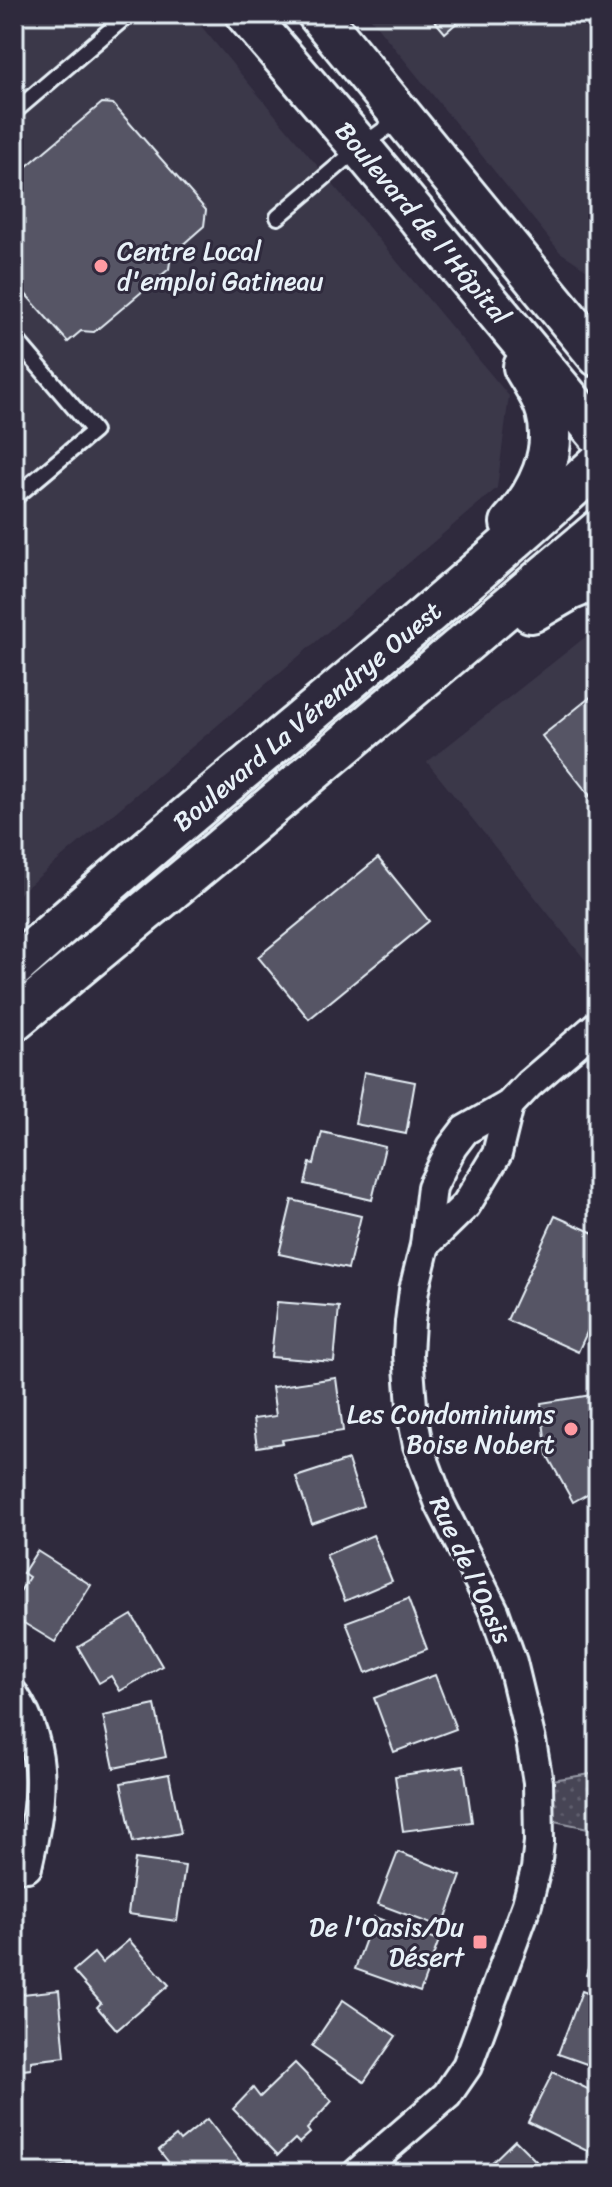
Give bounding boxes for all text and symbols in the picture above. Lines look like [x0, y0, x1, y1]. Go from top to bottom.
street label: Boulevard de l'Hôpital [323, 111, 523, 336]
place label: Centre Local d'emploi Gatineau [117, 228, 324, 304]
marker: Centre Local d'emploi Gatineau [92, 257, 110, 275]
street label: Boulevard La Vérendrye Ouest [162, 589, 452, 843]
place label: Les Condominiums Boise Nobert [347, 1391, 556, 1467]
marker: Les Condominiums Boise Nobert [562, 1420, 580, 1438]
street label: Rue de l'Oasis [416, 1488, 526, 1653]
place label: De l'Oasis/Du Désert [309, 1904, 466, 1980]
marker: De l'Oasis/Du Désert [471, 1933, 489, 1951]

